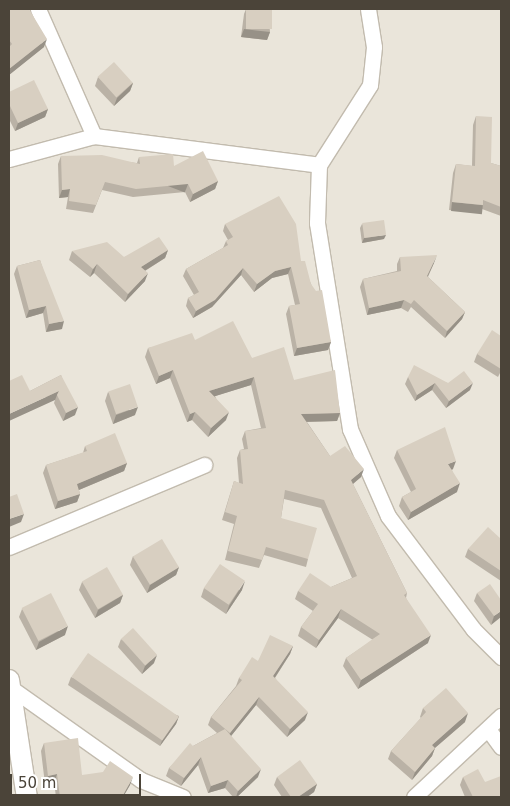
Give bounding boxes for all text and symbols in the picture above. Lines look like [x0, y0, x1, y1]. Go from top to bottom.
scale bar [12, 764, 144, 796]
text: 50 m [18, 774, 56, 792]

